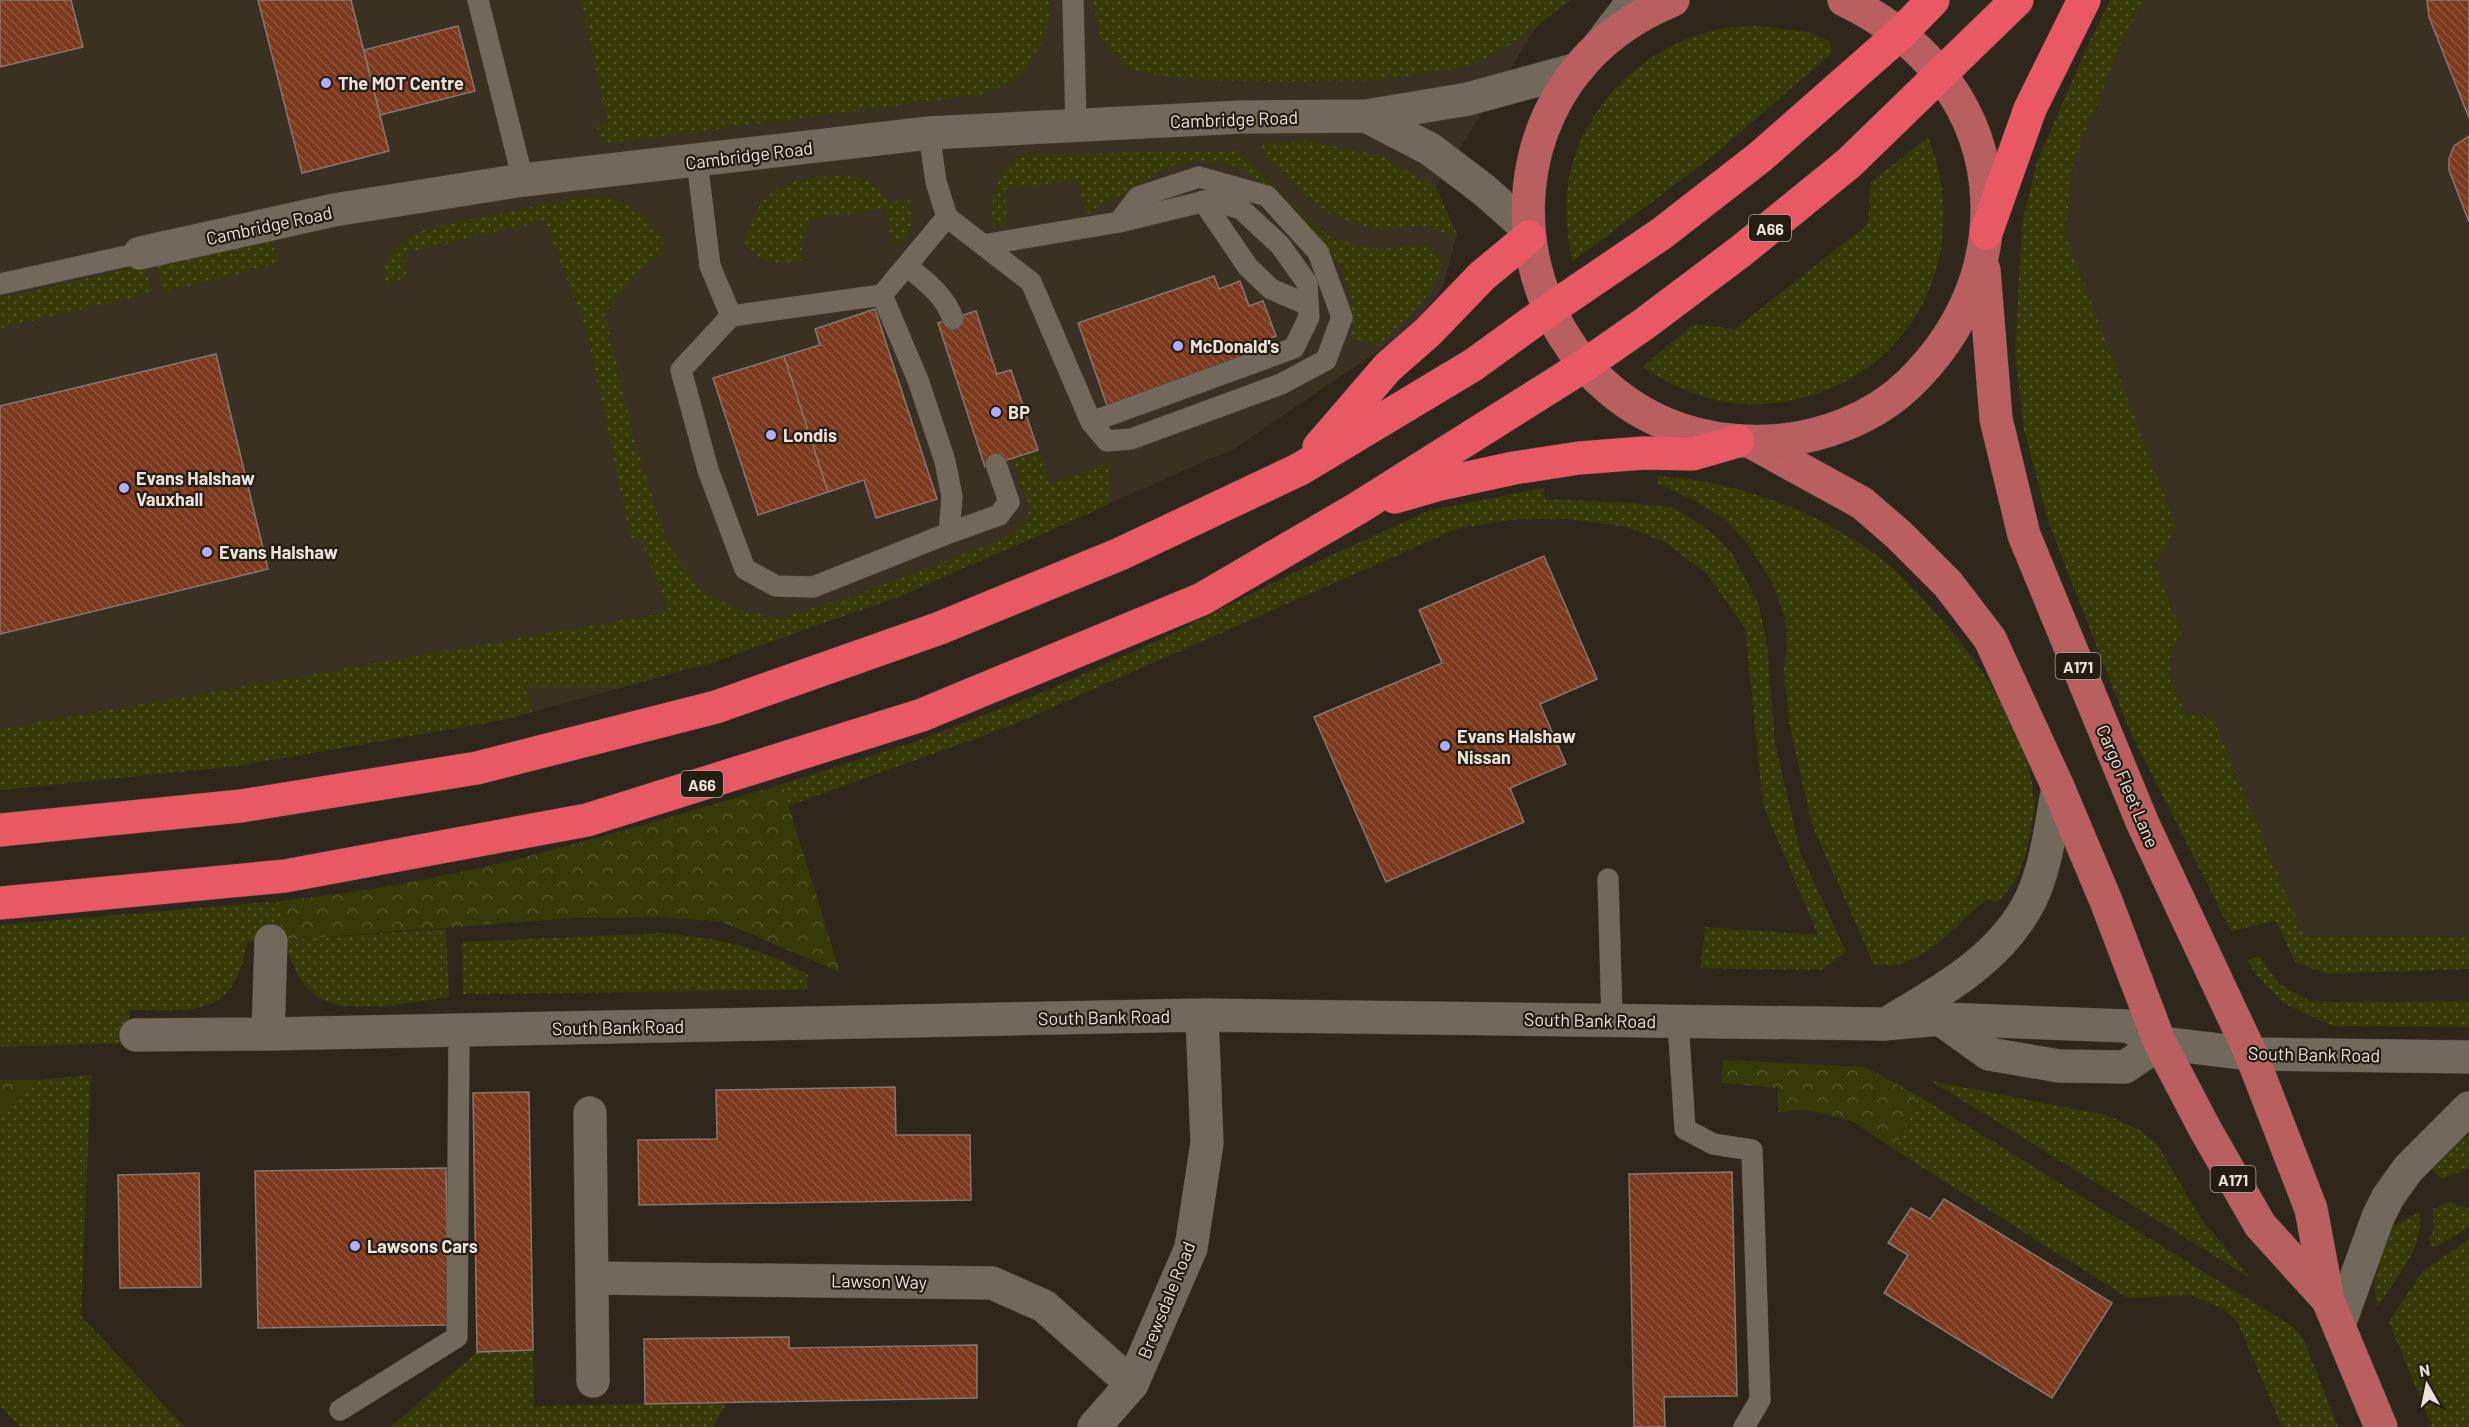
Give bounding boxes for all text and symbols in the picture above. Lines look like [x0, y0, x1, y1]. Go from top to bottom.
place label: The MOT Centre [338, 72, 464, 94]
marker: The MOT Centre [319, 76, 333, 90]
street label: Cambridge Road [1170, 106, 1298, 132]
street label: Cambridge Road [684, 136, 814, 174]
street label: Cambridge Road [204, 201, 334, 249]
road number: A66 [1749, 215, 1791, 241]
place label: McDonald's [1190, 335, 1279, 357]
marker: McDonald's [1171, 339, 1185, 353]
place label: BP [1008, 401, 1030, 423]
marker: BP [989, 405, 1003, 419]
place label: Londis [783, 424, 837, 446]
marker: Londis [764, 428, 778, 442]
place label: Evans Halshaw Vauxhall [136, 467, 255, 510]
marker: Evans Halshaw Vauxhall [117, 481, 131, 495]
place label: Evans Halshaw [219, 541, 338, 563]
marker: Evans Halshaw [200, 545, 214, 559]
road number: A171 [2056, 653, 2100, 679]
street label: Cargo Fleet Lane [2092, 721, 2164, 851]
place label: Evans Halshaw Nissan [1457, 725, 1576, 768]
marker: Evans Halshaw Nissan [1438, 739, 1452, 753]
road number: A66 [681, 771, 723, 797]
street label: South Bank Road [1038, 1005, 1170, 1029]
street label: South Bank Road [1524, 1008, 1656, 1032]
street label: South Bank Road [552, 1015, 684, 1039]
street label: South Bank Road [2248, 1042, 2380, 1066]
road number: A171 [2210, 1166, 2256, 1192]
place label: Lawsons Cars [367, 1235, 478, 1257]
street label: Brewsdale Road [1133, 1238, 1199, 1362]
marker: Lawsons Cars [348, 1239, 362, 1253]
street label: Lawson Way [831, 1269, 927, 1293]
north arrow [2397, 1355, 2457, 1415]
text: N [2418, 1359, 2431, 1380]

